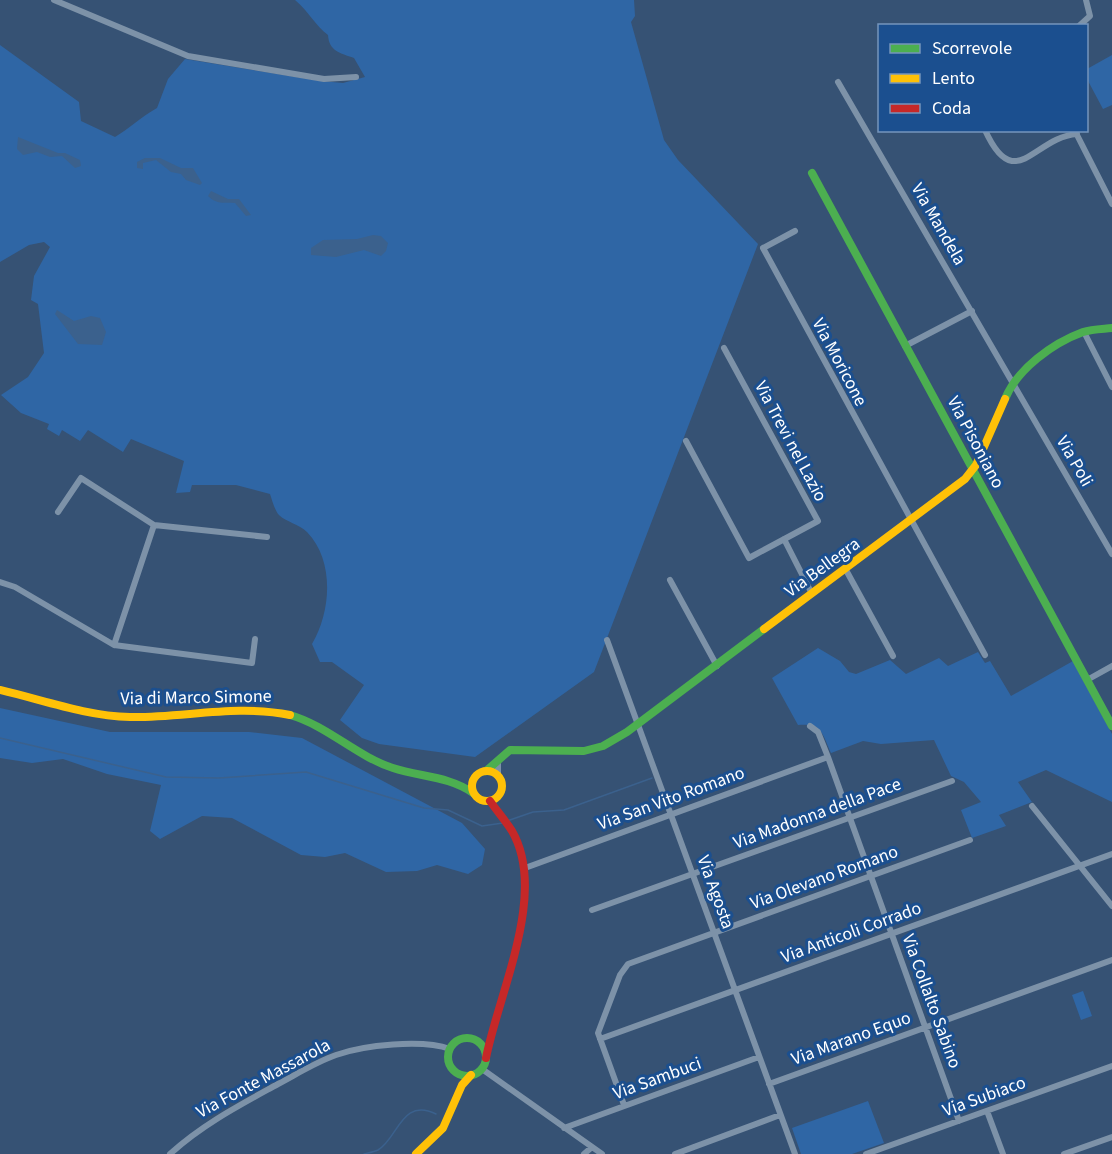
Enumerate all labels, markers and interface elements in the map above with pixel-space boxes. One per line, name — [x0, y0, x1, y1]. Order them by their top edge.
legend — [878, 24, 1088, 132]
text: Scorrevole — [932, 36, 1012, 61]
text: Lento — [932, 66, 975, 91]
text: Coda — [932, 96, 971, 121]
street label: Via Mandela — [905, 179, 972, 270]
street label: Via Moricone — [806, 314, 873, 411]
street label: Via Trevi nel Lazio — [748, 377, 833, 506]
street label: Via Pisoniano — [941, 392, 1010, 493]
street label: Via Poli — [1050, 431, 1099, 491]
street label: Via Bellegra — [779, 531, 865, 603]
street label: Via di Marco Simone — [120, 684, 272, 711]
street label: Via San Vito Romano — [594, 760, 748, 837]
street label: Via Madonna della Pace — [730, 771, 905, 855]
street label: Via Olevano Romano — [747, 839, 902, 916]
street label: Via Agosta — [691, 852, 740, 932]
street label: Via Anticoli Corrado — [778, 895, 925, 969]
street label: Via Collalto Sabino — [896, 931, 967, 1072]
street label: Via Marano Equo — [788, 1005, 914, 1072]
street label: Via Fonte Massarola — [192, 1032, 335, 1124]
street label: Via Sambuci — [610, 1051, 705, 1106]
street label: Via Subiaco — [939, 1070, 1029, 1123]

